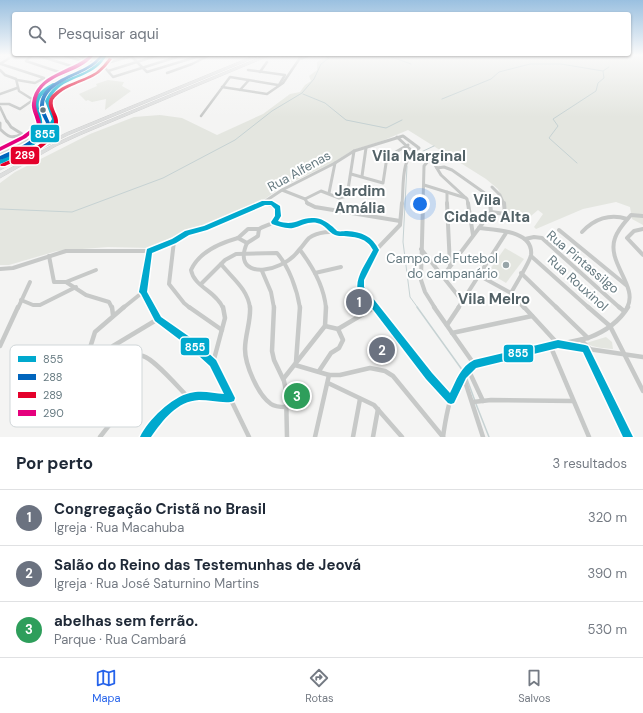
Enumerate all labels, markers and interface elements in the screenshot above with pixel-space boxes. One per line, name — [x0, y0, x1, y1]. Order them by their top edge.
search box — [12, 12, 631, 56]
icon: search — [26, 23, 48, 45]
text: Pesquisar aqui — [58, 24, 159, 44]
unlabelled marker — [38, 105, 48, 115]
line badge: 855 — [30, 124, 60, 143]
text: 855 — [35, 127, 55, 141]
line badge: 289 — [10, 146, 40, 165]
district label: Vila Marginal — [372, 146, 466, 166]
street label: Rua Alfenas — [264, 147, 334, 195]
text: 289 — [15, 148, 35, 162]
district label: Jardim Amália — [335, 181, 385, 218]
district label: Vila Cidade Alta — [444, 190, 530, 227]
your location — [410, 194, 430, 214]
street label: Rua Pintassilgo — [543, 227, 623, 298]
place label: Campo de Futebol do campanário — [386, 250, 498, 282]
street label: Rua Rouxinol — [544, 251, 612, 315]
marker: Campo de Futebol do campanário — [501, 260, 511, 270]
pin: 1 — [346, 287, 372, 317]
district label: Vila Melro — [458, 289, 530, 309]
pin: 2 — [369, 335, 395, 365]
line badge: 855 — [180, 337, 210, 356]
text: 855 — [185, 340, 205, 354]
line badge: 855 — [503, 344, 534, 363]
legend — [10, 345, 142, 427]
text: 855 — [508, 346, 528, 360]
text: 855 — [43, 352, 63, 366]
text: 288 — [43, 370, 63, 384]
pin: 3 — [284, 381, 310, 411]
text: 289 — [43, 388, 63, 402]
text: 290 — [43, 406, 64, 420]
text: Por perto — [16, 452, 93, 474]
text: 3 resultados — [552, 455, 627, 472]
text: Congregação Cristã no Brasil — [54, 499, 266, 519]
text: 1 — [27, 509, 31, 526]
text: 320 m — [588, 509, 627, 526]
text: Igreja · Rua Macahuba — [54, 519, 184, 536]
text: Salão do Reino das Testemunhas de Jeová — [54, 555, 361, 575]
text: 2 — [25, 565, 33, 582]
text: 390 m — [588, 565, 627, 582]
text: Igreja · Rua José Saturnino Martins — [54, 575, 259, 592]
text: abelhas sem ferrão. — [54, 611, 198, 631]
text: 3 — [25, 621, 33, 638]
text: 530 m — [587, 621, 627, 638]
text: Parque · Rua Cambará — [54, 631, 186, 648]
tab: Mapa — [92, 667, 120, 705]
tab: Rotas — [305, 667, 334, 705]
tab: Salvos — [518, 667, 551, 705]

